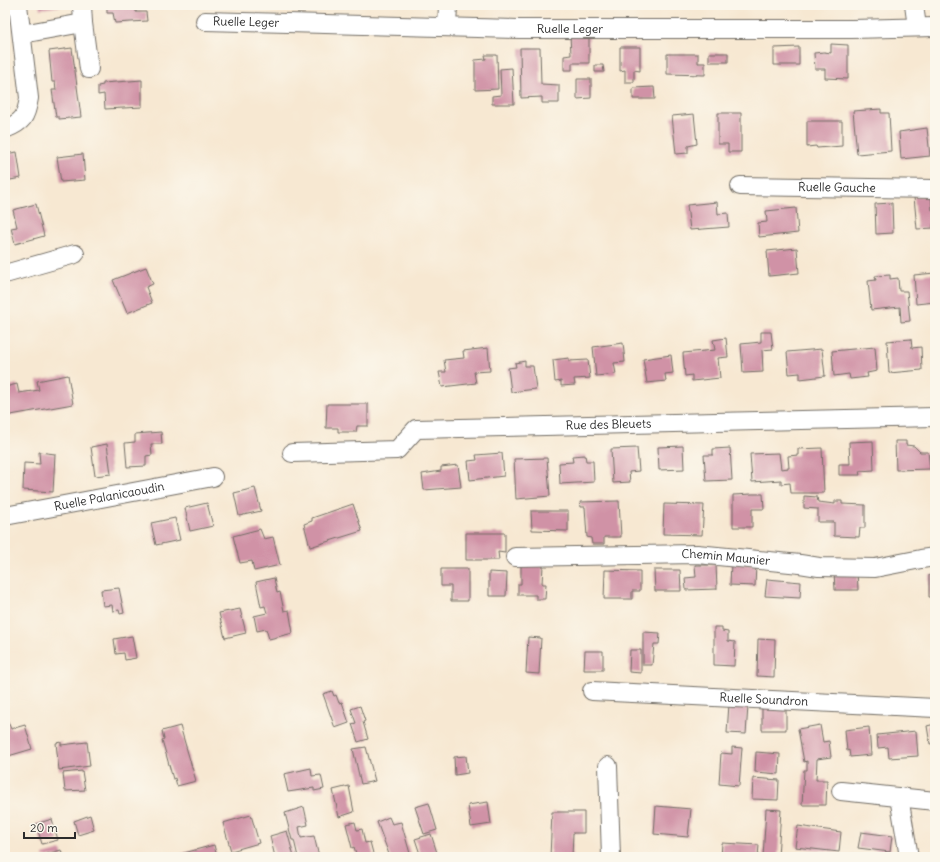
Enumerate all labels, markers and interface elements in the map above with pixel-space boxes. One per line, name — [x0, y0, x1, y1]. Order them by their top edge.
street label: Ruelle Leger — [213, 13, 279, 30]
street label: Ruelle Leger — [537, 21, 603, 36]
street label: Ruelle Gauche — [798, 179, 876, 195]
street label: Rue des Bleuets — [566, 416, 652, 433]
street label: Ruelle Palanicaoudin — [53, 478, 166, 514]
street label: Chemin Maunier — [681, 546, 771, 568]
street label: Ruelle Soundron — [719, 689, 809, 709]
scale bar — [24, 814, 75, 840]
text: 20 m — [30, 820, 58, 835]

